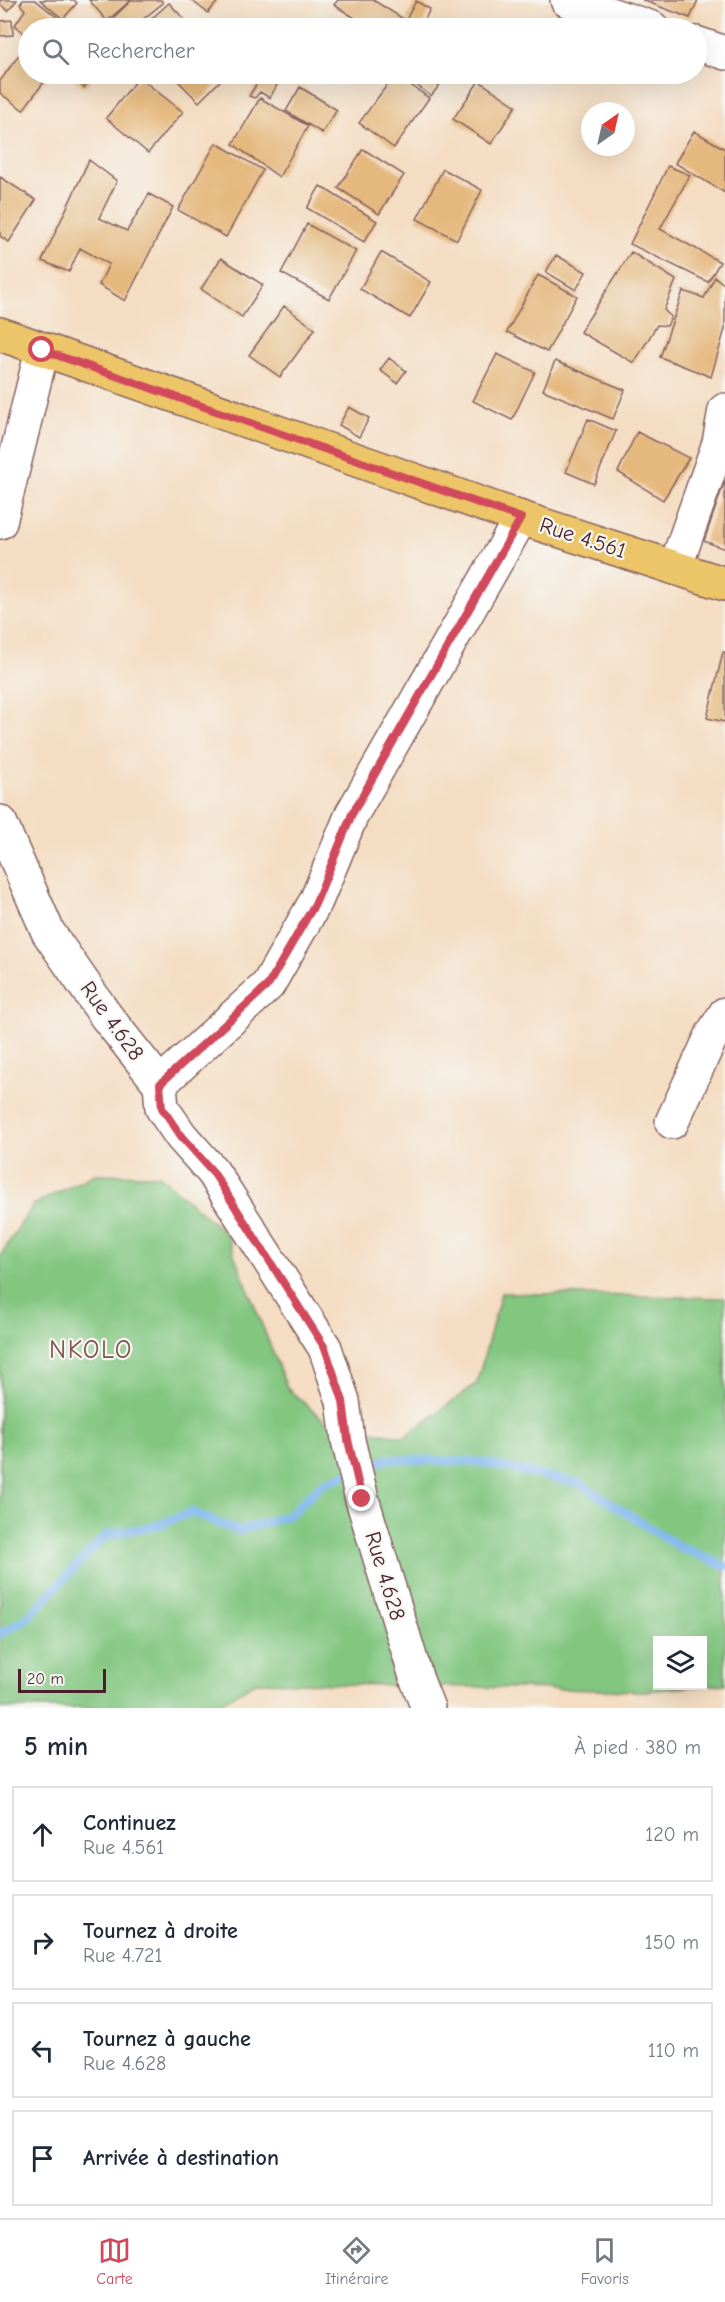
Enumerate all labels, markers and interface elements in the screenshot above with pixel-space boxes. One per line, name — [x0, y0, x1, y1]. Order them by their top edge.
search box — [18, 18, 707, 84]
icon: search — [39, 35, 72, 68]
text: Rechercher — [87, 38, 195, 64]
north arrow — [581, 102, 635, 156]
route start — [28, 336, 54, 362]
street label: Rue 4.561 — [537, 512, 629, 564]
street label: Rue 4.628 — [75, 976, 149, 1066]
district label: NKOLO — [49, 1335, 133, 1365]
route end — [348, 1485, 374, 1511]
street label: Rue 4.628 — [359, 1528, 411, 1624]
map controls — [653, 1636, 707, 1690]
button: layers — [653, 1636, 707, 1690]
scale bar — [18, 1666, 106, 1694]
text: 20 m — [27, 1670, 64, 1688]
text: 5 min — [24, 1732, 88, 1762]
text: À pied · 380 m — [574, 1736, 701, 1759]
text: Continuez — [83, 1810, 176, 1836]
icon: ahead — [26, 1818, 59, 1851]
text: 120 m — [645, 1823, 699, 1846]
text: Rue 4.561 — [83, 1836, 164, 1859]
text: Tournez à droite — [83, 1918, 238, 1944]
icon: right — [26, 1926, 59, 1959]
text: 150 m — [645, 1931, 699, 1954]
text: Rue 4.721 — [83, 1944, 162, 1967]
text: Tournez à gauche — [83, 2026, 251, 2052]
icon: left — [26, 2034, 59, 2067]
text: 110 m — [648, 2039, 699, 2062]
text: Rue 4.628 — [83, 2052, 166, 2075]
icon: arrive — [26, 2142, 59, 2175]
text: Arrivée à destination — [83, 2145, 279, 2171]
tab: Carte — [96, 2234, 133, 2288]
tab: Itinéraire — [325, 2234, 388, 2288]
tab: Favoris — [581, 2234, 629, 2288]

